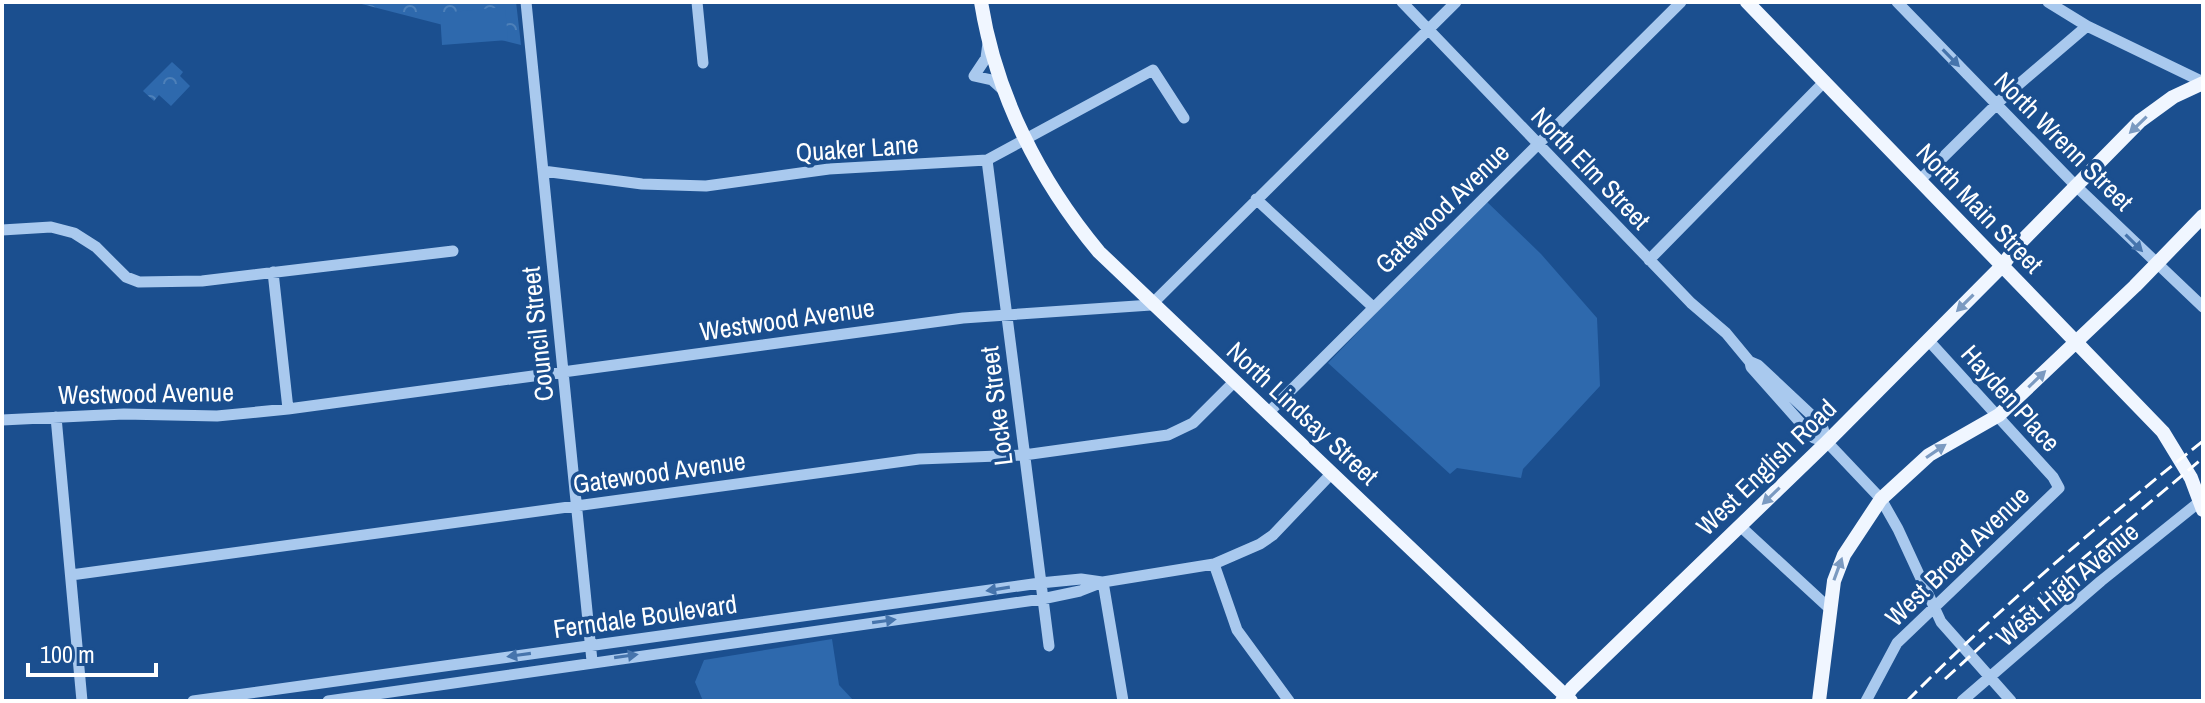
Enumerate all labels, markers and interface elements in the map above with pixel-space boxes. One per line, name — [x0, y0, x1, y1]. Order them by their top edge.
one-way arrow — [1941, 48, 1960, 67]
street label: North Wrenn Street — [1987, 64, 2141, 218]
street label: North Elm Street — [1524, 99, 1658, 237]
one-way arrow — [2129, 115, 2148, 133]
street label: Quaker Lane — [794, 126, 920, 170]
street label: Gatewood Avenue — [1367, 135, 1517, 281]
street label: North Main Street — [1909, 135, 2051, 281]
one-way arrow — [2124, 233, 2143, 252]
street label: Council Street — [513, 265, 561, 403]
street label: Westwood Avenue — [697, 289, 877, 349]
one-way arrow — [1957, 293, 1975, 312]
street label: North Lindsay Street — [1220, 334, 1386, 493]
street label: Hayden Place — [1954, 337, 2068, 459]
street label: Locke Street — [971, 344, 1021, 468]
one-way arrow — [2027, 370, 2046, 388]
street label: Westwood Avenue — [58, 374, 234, 412]
street label: West English Road — [1688, 391, 1844, 543]
street label: Gatewood Avenue — [570, 443, 748, 501]
one-way arrow — [1925, 445, 1947, 459]
street label: West Broad Avenue — [1877, 478, 2037, 634]
one-way arrow — [1762, 486, 1781, 505]
street label: West High Avenue — [1988, 514, 2146, 654]
one-way arrow — [1832, 557, 1845, 581]
one-way arrow — [985, 583, 1010, 596]
street label: Ferndale Boulevard — [551, 586, 739, 646]
one-way arrow — [872, 614, 897, 627]
scale bar — [28, 627, 156, 677]
text: 100 m — [40, 638, 95, 670]
one-way arrow — [506, 649, 531, 662]
one-way arrow — [614, 650, 639, 663]

